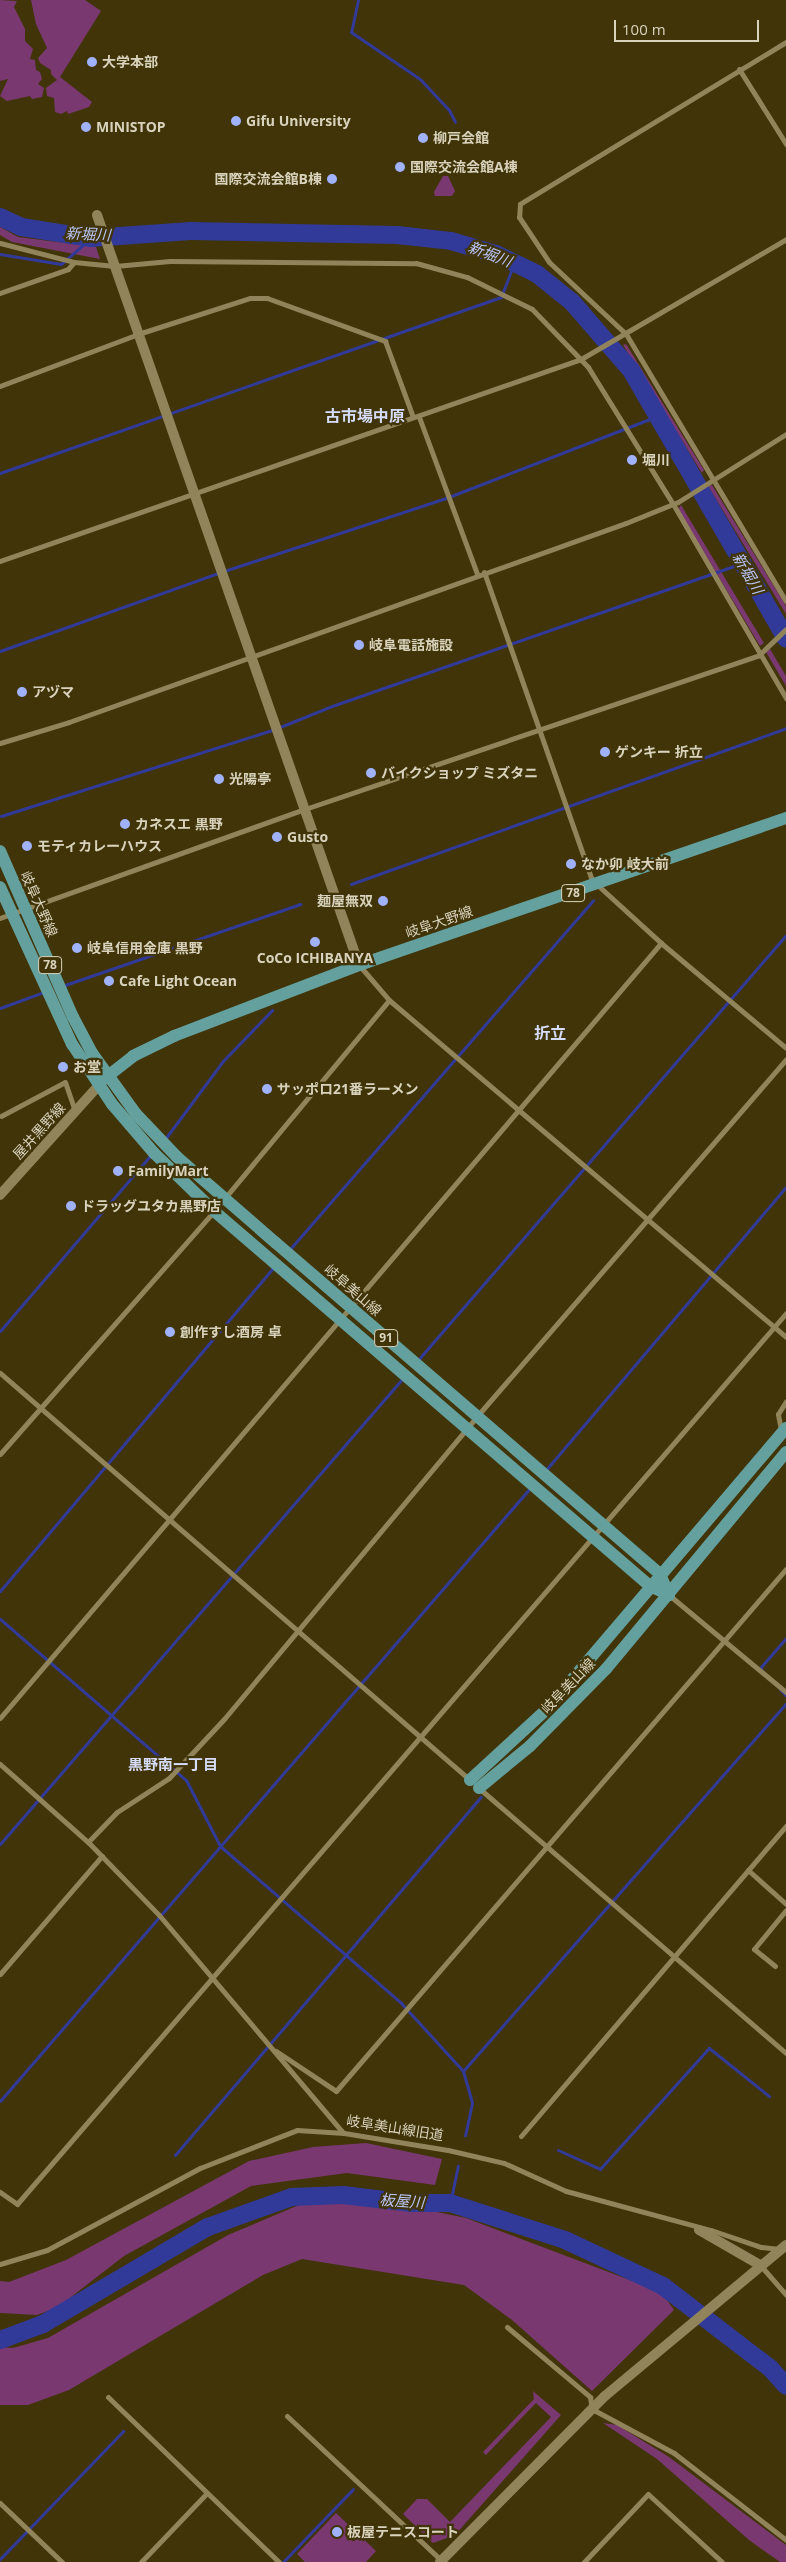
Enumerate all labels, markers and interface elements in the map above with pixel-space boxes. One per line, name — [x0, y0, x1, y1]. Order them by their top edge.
scale bar — [616, 10, 761, 42]
text: 100 m — [622, 19, 666, 39]
place label: 大学本部 — [102, 54, 158, 70]
marker: 大学本部 — [86, 56, 98, 68]
place label: Gifu University — [246, 113, 351, 129]
marker: Gifu University — [230, 115, 242, 127]
place label: MINISTOP — [96, 119, 166, 135]
marker: MINISTOP — [80, 121, 92, 133]
place label: 柳戸会館 — [433, 130, 489, 146]
marker: 柳戸会館 — [417, 132, 429, 144]
place label: 国際交流会館A棟 — [410, 159, 518, 175]
marker: 国際交流会館A棟 — [394, 161, 406, 173]
place label: 国際交流会館B棟 — [215, 171, 322, 187]
marker: 国際交流会館B棟 — [326, 173, 338, 185]
water label: 新堀川 — [65, 224, 111, 244]
water label: 新堀川 — [466, 238, 514, 270]
district label: 古市場中原 — [325, 406, 405, 426]
place label: 堀川 — [642, 452, 670, 468]
marker: 堀川 — [626, 454, 638, 466]
water label: 新堀川 — [729, 549, 767, 597]
place label: 岐阜電話施設 — [369, 637, 453, 653]
marker: 岐阜電話施設 — [353, 639, 365, 651]
place label: アヅマ — [32, 684, 74, 700]
marker: アヅマ — [16, 686, 28, 698]
place label: ゲンキー 折立 — [615, 744, 703, 760]
marker: ゲンキー 折立 — [599, 746, 611, 758]
place label: バイクショップ ミズタニ — [381, 765, 539, 781]
marker: バイクショップ ミズタニ — [365, 767, 377, 779]
place label: 光陽亭 — [229, 771, 271, 787]
marker: 光陽亭 — [213, 773, 225, 785]
place label: カネスエ 黒野 — [135, 816, 223, 832]
marker: カネスエ 黒野 — [119, 818, 131, 830]
place label: Gusto — [287, 829, 328, 845]
marker: Gusto — [271, 831, 283, 843]
place label: モティカレーハウス — [37, 838, 163, 854]
marker: モティカレーハウス — [21, 840, 33, 852]
place label: なか卯 岐大前 — [581, 856, 669, 872]
marker: なか卯 岐大前 — [565, 858, 577, 870]
street label: 岐阜大野線 — [17, 869, 61, 939]
road number: 78 — [560, 884, 586, 902]
place label: 麺屋無双 — [317, 893, 373, 909]
marker: 麺屋無双 — [377, 895, 389, 907]
street label: 岐阜大野線 — [403, 903, 475, 941]
marker: CoCo ICHIBANYA — [309, 936, 321, 948]
place label: 岐阜信用金庫 黒野 — [87, 940, 203, 956]
marker: 岐阜信用金庫 黒野 — [71, 942, 83, 954]
place label: CoCo ICHIBANYA — [257, 950, 373, 966]
road number: 78 — [38, 956, 62, 974]
place label: Cafe Light Ocean — [119, 973, 237, 989]
marker: Cafe Light Ocean — [103, 975, 115, 987]
district label: 折立 — [534, 1023, 566, 1043]
place label: お堂 — [73, 1059, 101, 1075]
marker: お堂 — [57, 1061, 69, 1073]
place label: サッポロ21番ラーメン — [277, 1081, 419, 1097]
marker: サッポロ21番ラーメン — [261, 1083, 273, 1095]
street label: 屋井黒野線 — [9, 1099, 69, 1163]
place label: FamilyMart — [128, 1163, 208, 1179]
marker: FamilyMart — [112, 1165, 124, 1177]
place label: ドラッグユタカ黒野店 — [81, 1198, 221, 1214]
marker: ドラッグユタカ黒野店 — [65, 1200, 77, 1212]
street label: 岐阜美山線 — [321, 1261, 385, 1319]
place label: 創作すし酒房 卓 — [180, 1324, 282, 1340]
marker: 創作すし酒房 卓 — [164, 1326, 176, 1338]
road number: 91 — [374, 1329, 398, 1348]
street label: 岐阜美山線 — [538, 1655, 598, 1717]
district label: 黒野南一丁目 — [128, 1756, 218, 1774]
street label: 岐阜美山線旧道 — [345, 2112, 445, 2144]
water label: 板屋川 — [379, 2190, 425, 2212]
place label: 板屋テニスコート — [347, 2524, 459, 2540]
marker: 板屋テニスコート — [331, 2526, 343, 2538]

